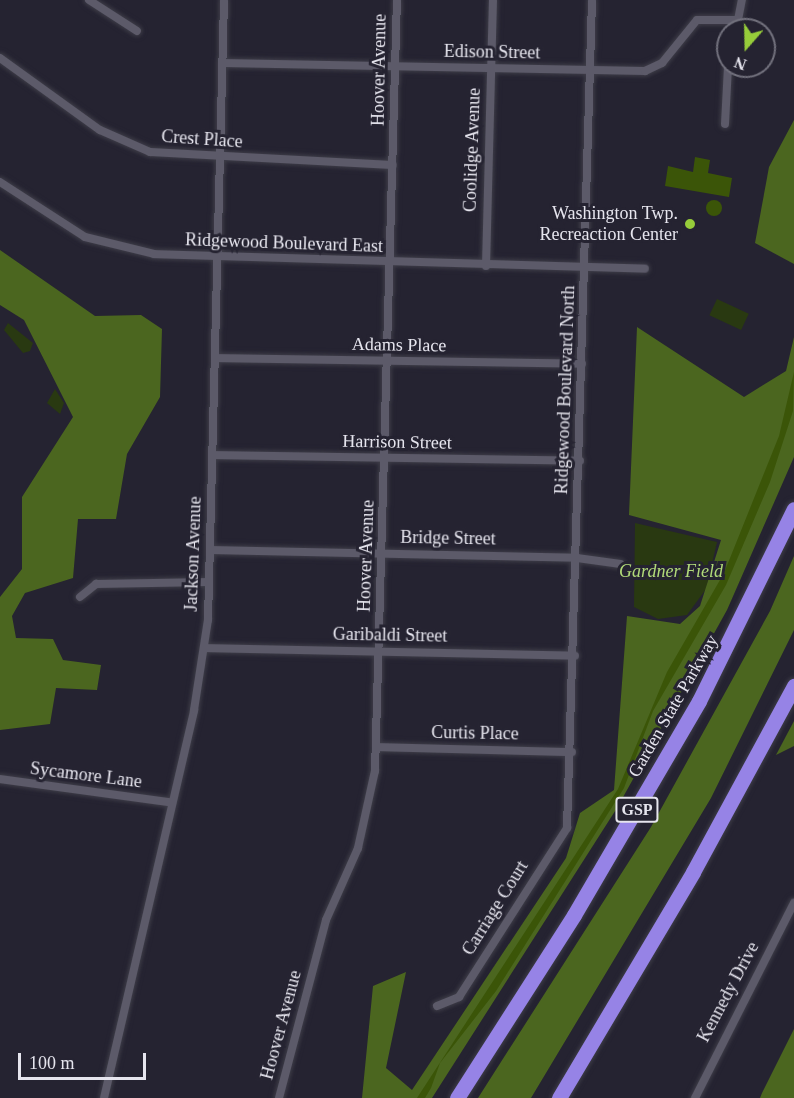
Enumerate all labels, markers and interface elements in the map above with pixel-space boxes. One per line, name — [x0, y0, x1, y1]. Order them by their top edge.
street label: Hoover Avenue — [367, 13, 391, 127]
north arrow — [716, 18, 776, 78]
street label: Edison Street — [444, 40, 540, 64]
text: N — [732, 54, 749, 73]
street label: Coolidge Avenue — [459, 87, 485, 213]
street label: Crest Place — [161, 125, 243, 153]
place label: Washington Twp. Recreaction Center — [540, 203, 678, 246]
marker: Washington Twp. Recreaction Center — [683, 217, 697, 231]
street label: Ridgewood Boulevard East — [185, 229, 383, 257]
street label: Ridgewood Boulevard North — [551, 285, 579, 495]
street label: Adams Place — [352, 333, 446, 357]
street label: Harrison Street — [342, 430, 452, 454]
street label: Jackson Avenue — [180, 496, 206, 612]
street label: Hoover Avenue — [353, 499, 379, 613]
street label: Bridge Street — [400, 526, 496, 550]
park label: Gardner Field — [619, 560, 723, 582]
street label: Garibaldi Street — [333, 623, 447, 647]
street label: Garden State Parkway — [623, 631, 723, 781]
street label: Curtis Place — [431, 721, 519, 745]
street label: Sycamore Lane — [29, 757, 143, 793]
road number: GSP — [614, 797, 660, 823]
street label: Carriage Court — [457, 857, 533, 959]
street label: Kennedy Drive — [693, 938, 763, 1046]
street label: Hoover Avenue — [256, 968, 306, 1082]
scale bar — [21, 1041, 148, 1079]
text: 100 m — [29, 1053, 75, 1073]

